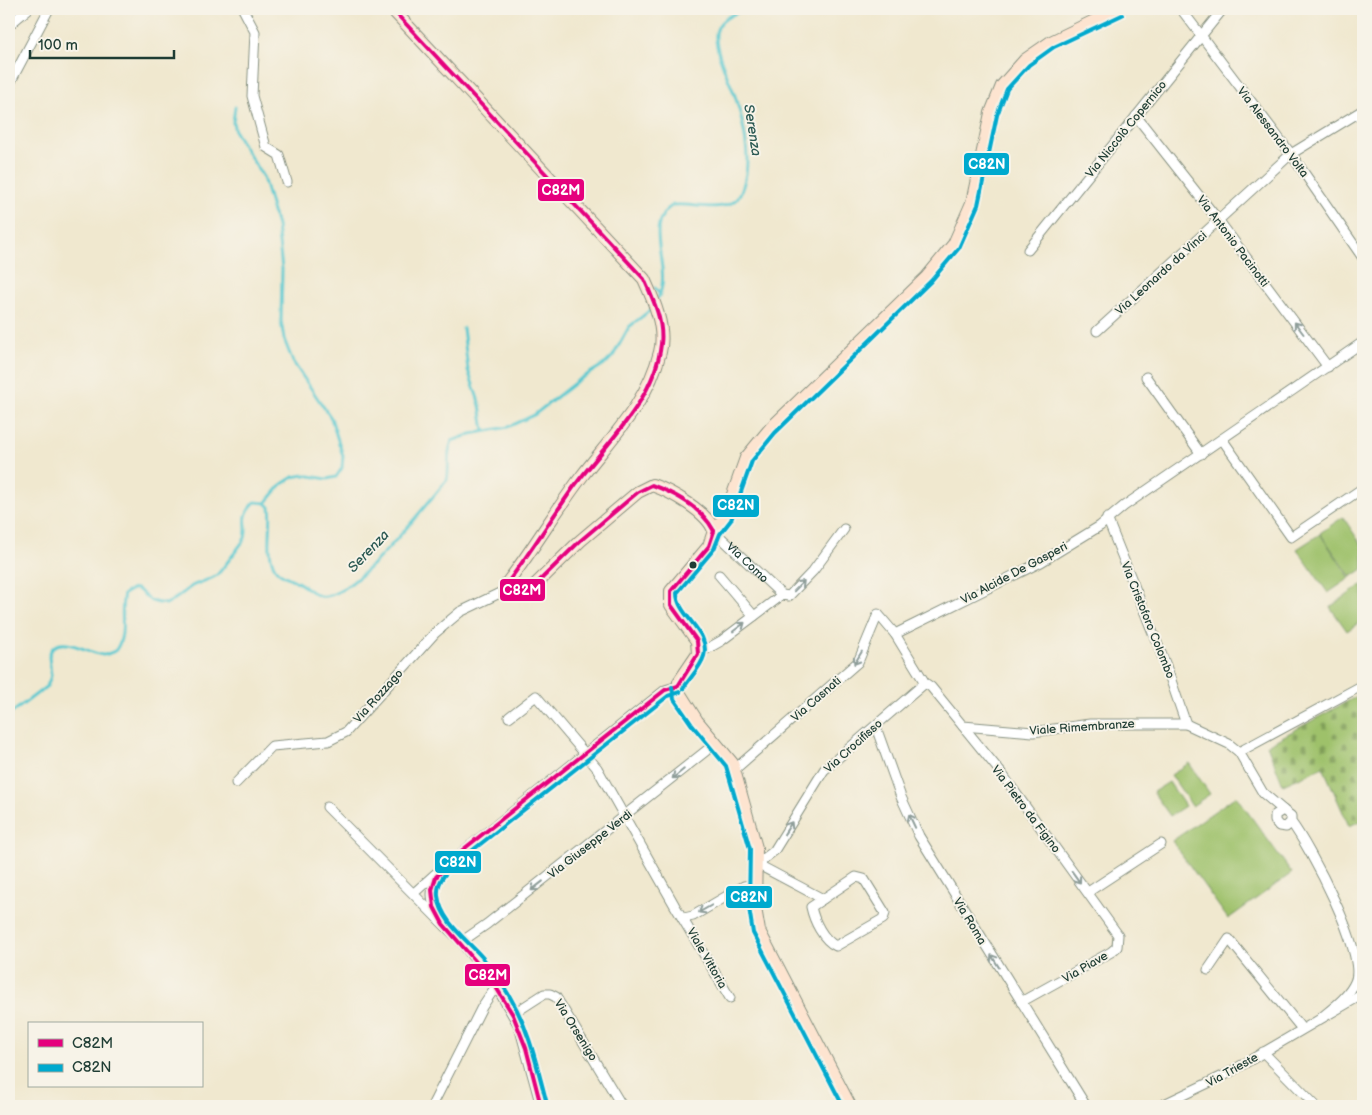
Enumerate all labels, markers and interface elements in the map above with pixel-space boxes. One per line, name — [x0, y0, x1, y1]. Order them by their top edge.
scale bar — [30, 28, 174, 60]
text: 100 m — [38, 36, 78, 55]
street label: Via Niccolò Copernico — [1083, 78, 1170, 181]
street label: Via Alessandro Volta — [1234, 84, 1312, 181]
water label: Serenza — [740, 103, 765, 157]
line badge: C82N — [963, 152, 1010, 176]
text: C82N — [968, 156, 1006, 173]
line badge: C82M — [537, 178, 585, 202]
text: C82M — [542, 182, 580, 199]
street label: Via Antonio Pacinotti — [1193, 193, 1272, 290]
street label: Via Leonardo da Vinci — [1112, 228, 1210, 318]
one-way arrow — [1294, 321, 1304, 335]
line badge: C82N — [712, 494, 760, 518]
text: C82N — [717, 497, 755, 514]
water label: Serenza — [344, 527, 393, 576]
street label: Via Como — [723, 539, 772, 586]
street label: Via Alcide De Gasperi — [958, 539, 1070, 608]
unlabelled marker — [688, 560, 698, 570]
street label: Via Cristoforo Colombo — [1117, 560, 1178, 681]
line badge: C82M — [499, 578, 546, 602]
one-way arrow — [793, 580, 805, 593]
text: C82M — [503, 582, 541, 599]
one-way arrow — [732, 622, 745, 633]
one-way arrow — [853, 651, 863, 665]
street label: Via Rozzago — [350, 666, 407, 726]
street label: Via Casnati — [788, 673, 845, 725]
street label: Via Crocifisso — [821, 716, 886, 777]
street label: Viale Rimembranze — [1029, 716, 1135, 739]
street label: Via Pietro da Figino — [988, 763, 1064, 856]
one-way arrow — [672, 768, 685, 779]
street label: Via Giuseppe Verdi — [545, 807, 636, 882]
one-way arrow — [907, 814, 917, 829]
one-way arrow — [784, 821, 794, 835]
line badge: C82N — [434, 850, 482, 874]
text: C82N — [439, 854, 477, 871]
one-way arrow — [1071, 870, 1082, 883]
one-way arrow — [531, 880, 544, 891]
line badge: C82N — [725, 885, 773, 909]
text: C82N — [730, 889, 768, 906]
street label: Via Roma — [950, 895, 990, 948]
one-way arrow — [698, 905, 712, 915]
street label: Viale Vittoria — [683, 925, 730, 991]
street label: Via Piave — [1060, 948, 1111, 986]
one-way arrow — [990, 954, 1000, 968]
line badge: C82M — [464, 963, 511, 987]
text: C82M — [469, 967, 507, 984]
street label: Via Orsenigo — [551, 997, 601, 1064]
legend — [28, 1022, 202, 1088]
text: C82M — [72, 1034, 113, 1053]
street label: Via Trieste — [1204, 1050, 1261, 1091]
text: C82N — [72, 1058, 112, 1077]

